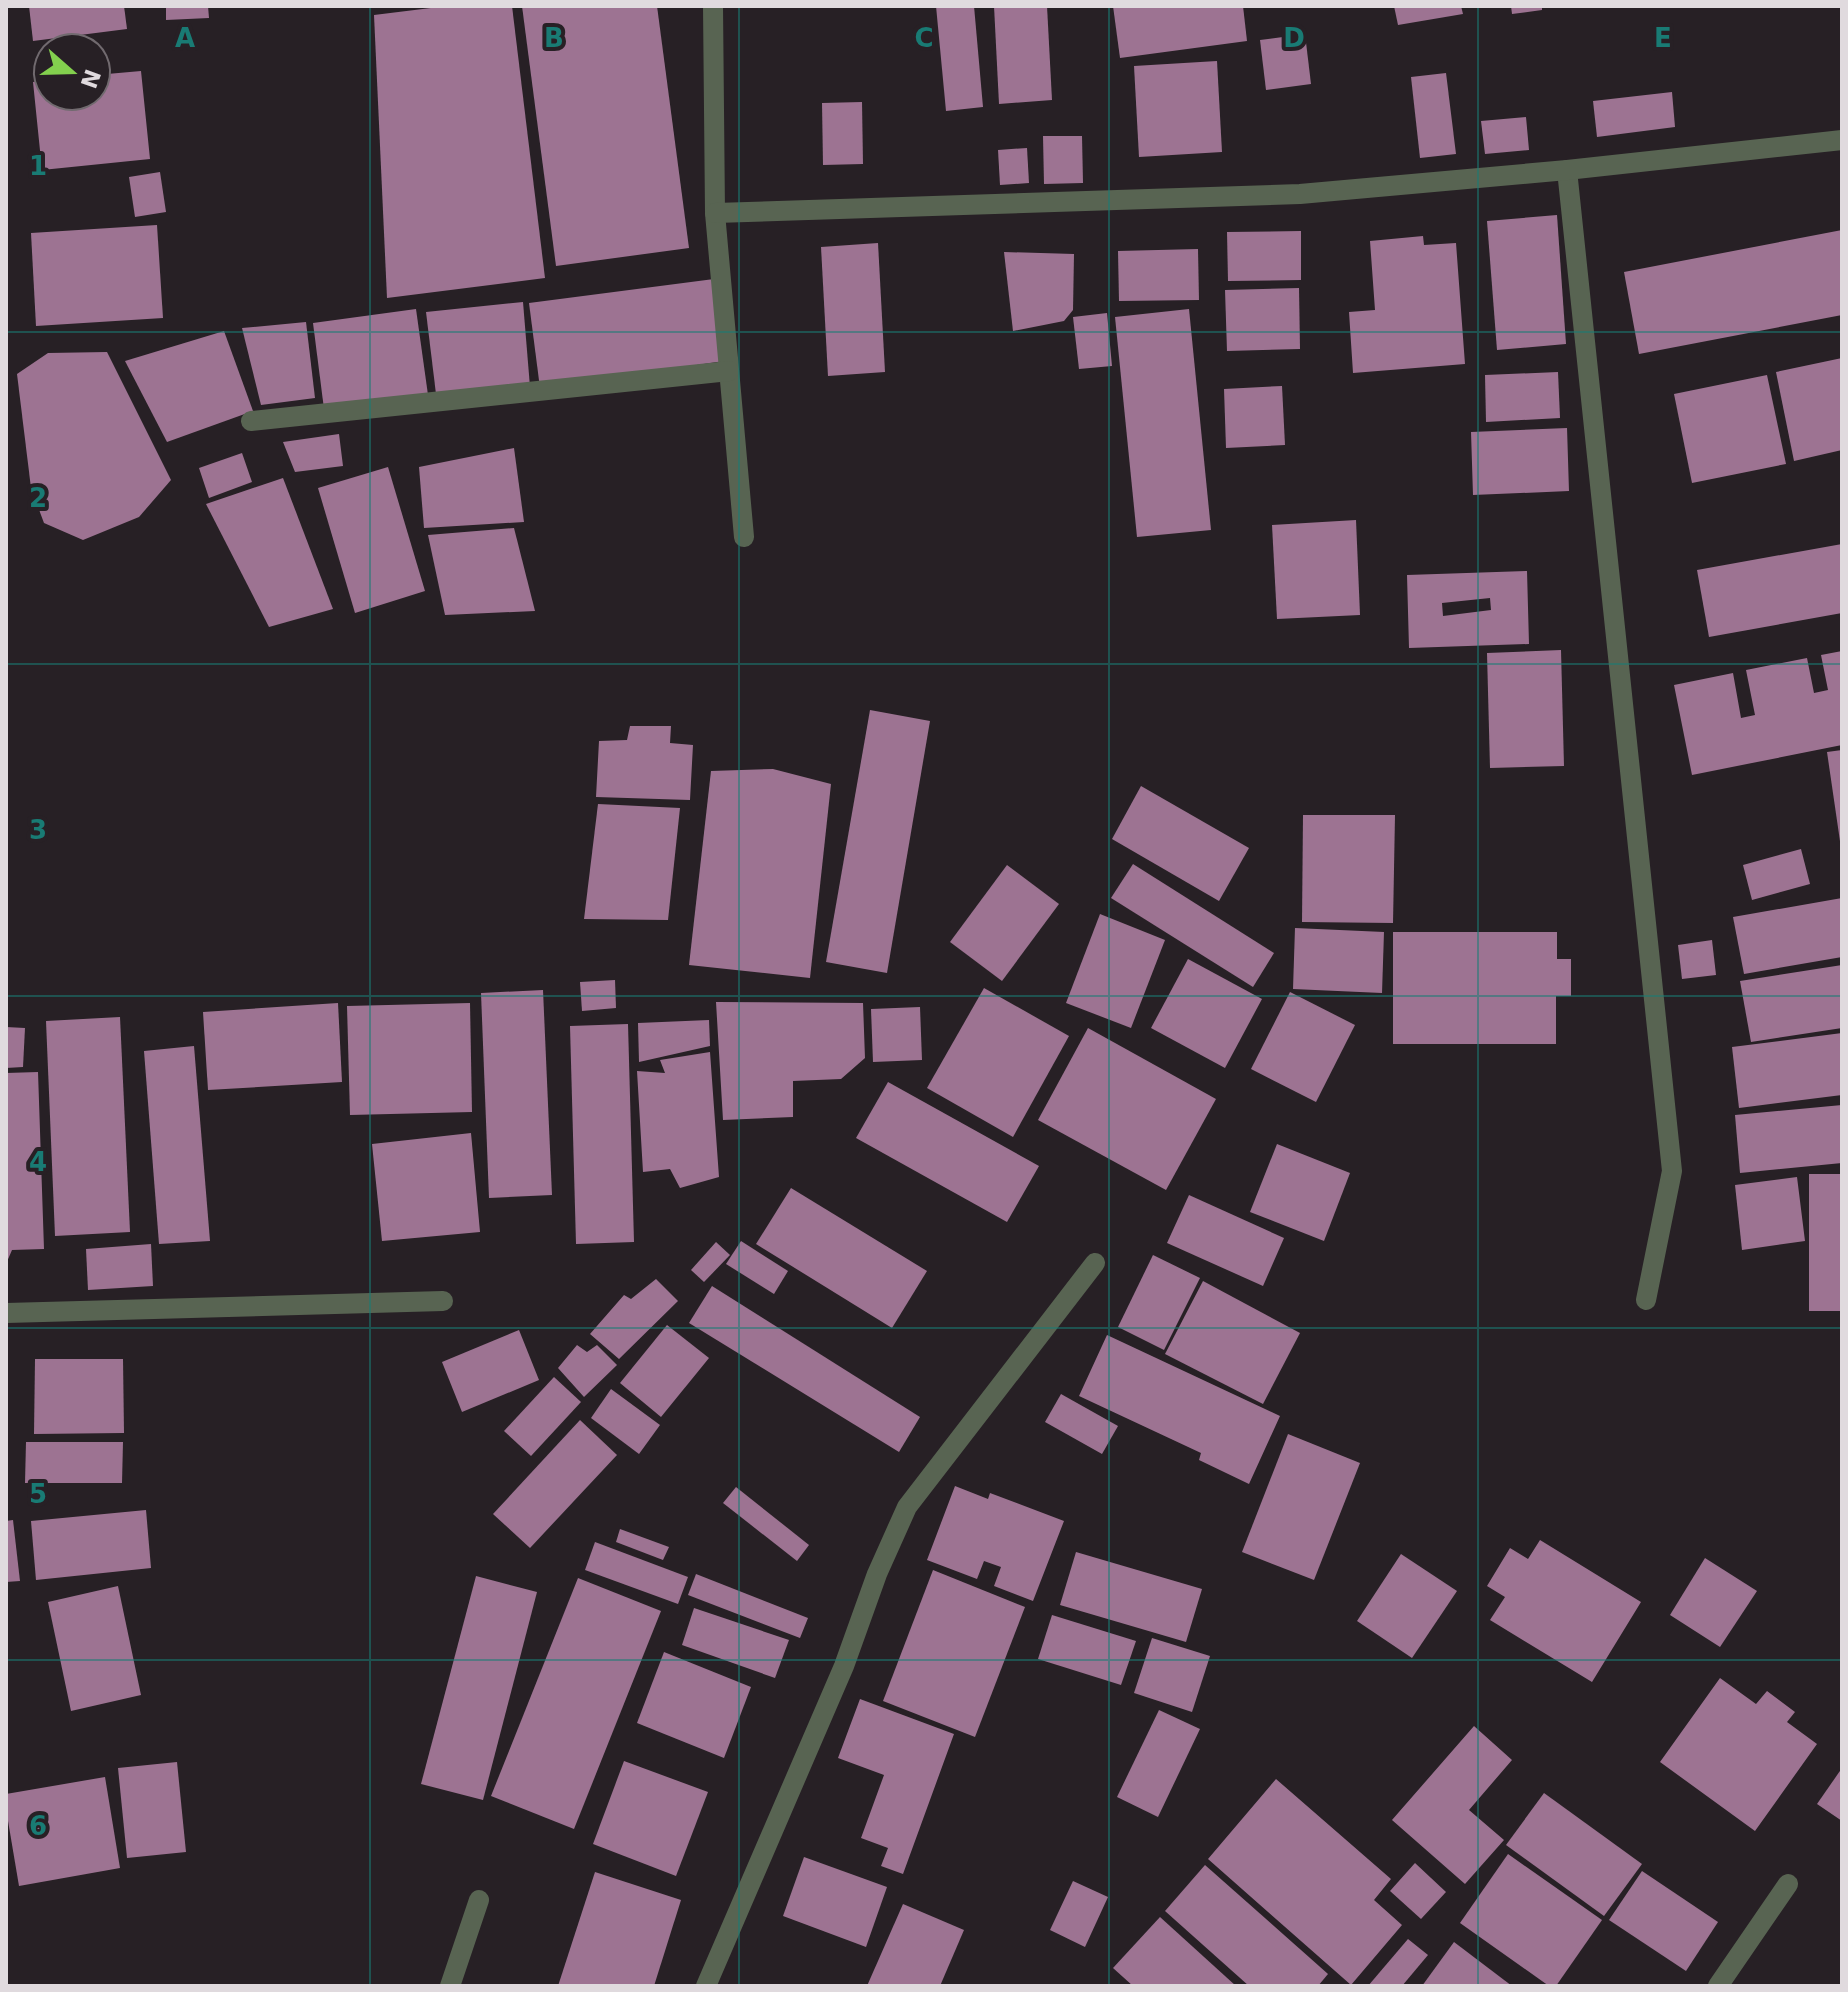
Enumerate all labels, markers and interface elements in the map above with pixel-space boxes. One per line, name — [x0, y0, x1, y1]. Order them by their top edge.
text: A — [175, 23, 195, 53]
text: B — [544, 23, 564, 53]
text: C — [914, 23, 934, 53]
text: D — [1283, 23, 1305, 53]
text: E — [1654, 23, 1672, 53]
north arrow — [32, 32, 112, 112]
text: N — [75, 66, 105, 92]
text: 1 — [29, 151, 47, 181]
text: 2 — [29, 483, 47, 513]
text: 3 — [29, 815, 47, 845]
text: 4 — [29, 1147, 47, 1177]
text: 5 — [29, 1479, 47, 1509]
text: 6 — [29, 1811, 47, 1841]

